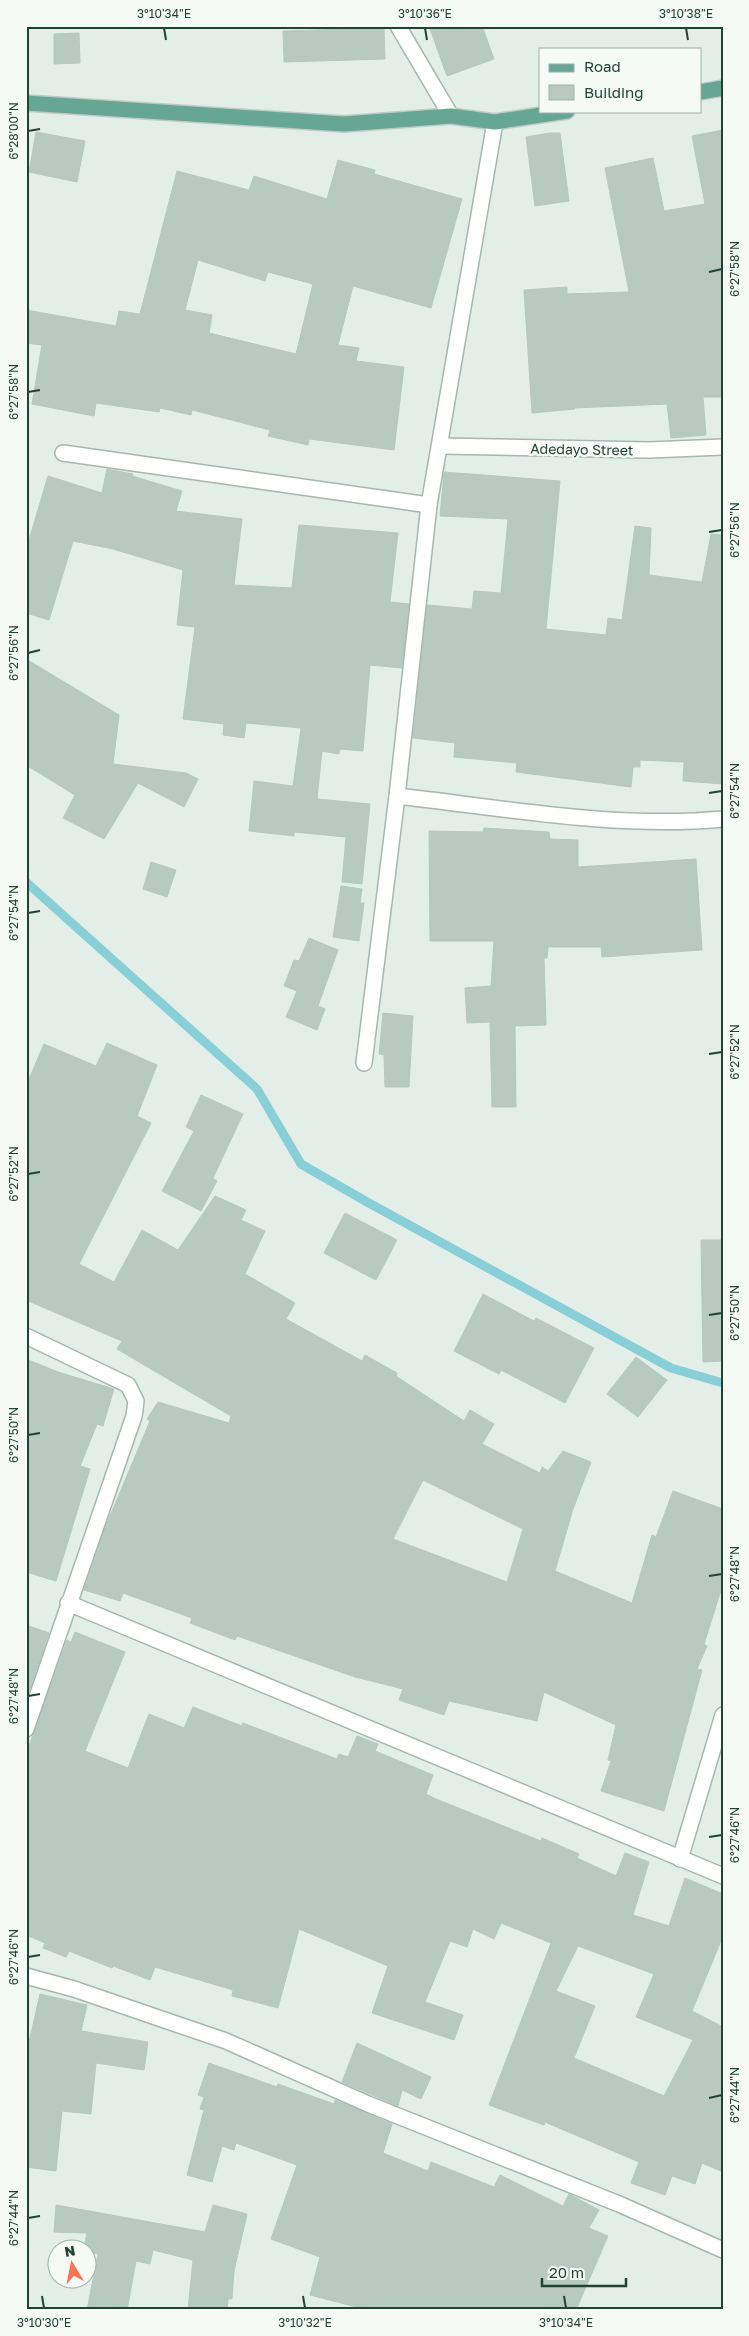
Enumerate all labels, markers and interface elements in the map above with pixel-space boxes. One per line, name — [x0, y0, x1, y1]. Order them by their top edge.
text: 3°10'34"E — [137, 6, 191, 21]
text: 3°10'36"E — [398, 6, 452, 21]
text: 3°10'38"E — [659, 6, 713, 21]
legend — [539, 48, 702, 112]
text: Road — [584, 57, 621, 75]
text: Building — [584, 83, 644, 101]
text: 6°28'00"N — [6, 102, 21, 160]
text: 6°27'58"N — [727, 241, 742, 297]
text: 6°27'58"N — [6, 364, 21, 420]
street label: Adedayo Street — [530, 440, 634, 458]
text: 6°27'56"N — [727, 502, 742, 558]
text: 6°27'56"N — [6, 625, 21, 681]
text: 6°27'54"N — [727, 763, 742, 819]
text: 6°27'54"N — [6, 885, 21, 941]
text: 6°27'52"N — [727, 1024, 742, 1080]
text: 6°27'52"N — [6, 1146, 21, 1202]
text: 6°27'50"N — [727, 1285, 742, 1341]
text: 6°27'50"N — [6, 1407, 21, 1463]
text: 6°27'48"N — [727, 1546, 742, 1602]
text: 6°27'48"N — [6, 1668, 21, 1724]
text: 6°27'46"N — [727, 1807, 742, 1863]
text: 6°27'46"N — [6, 1929, 21, 1985]
text: 6°27'44"N — [727, 2067, 742, 2123]
text: 6°27'44"N — [6, 2190, 21, 2246]
north arrow — [48, 2238, 98, 2288]
text: N — [63, 2241, 76, 2260]
scale bar — [542, 2256, 625, 2288]
text: 20 m — [549, 2263, 584, 2281]
text: 3°10'30"E — [17, 2315, 71, 2330]
text: 3°10'32"E — [278, 2315, 332, 2330]
text: 3°10'34"E — [539, 2315, 593, 2330]

